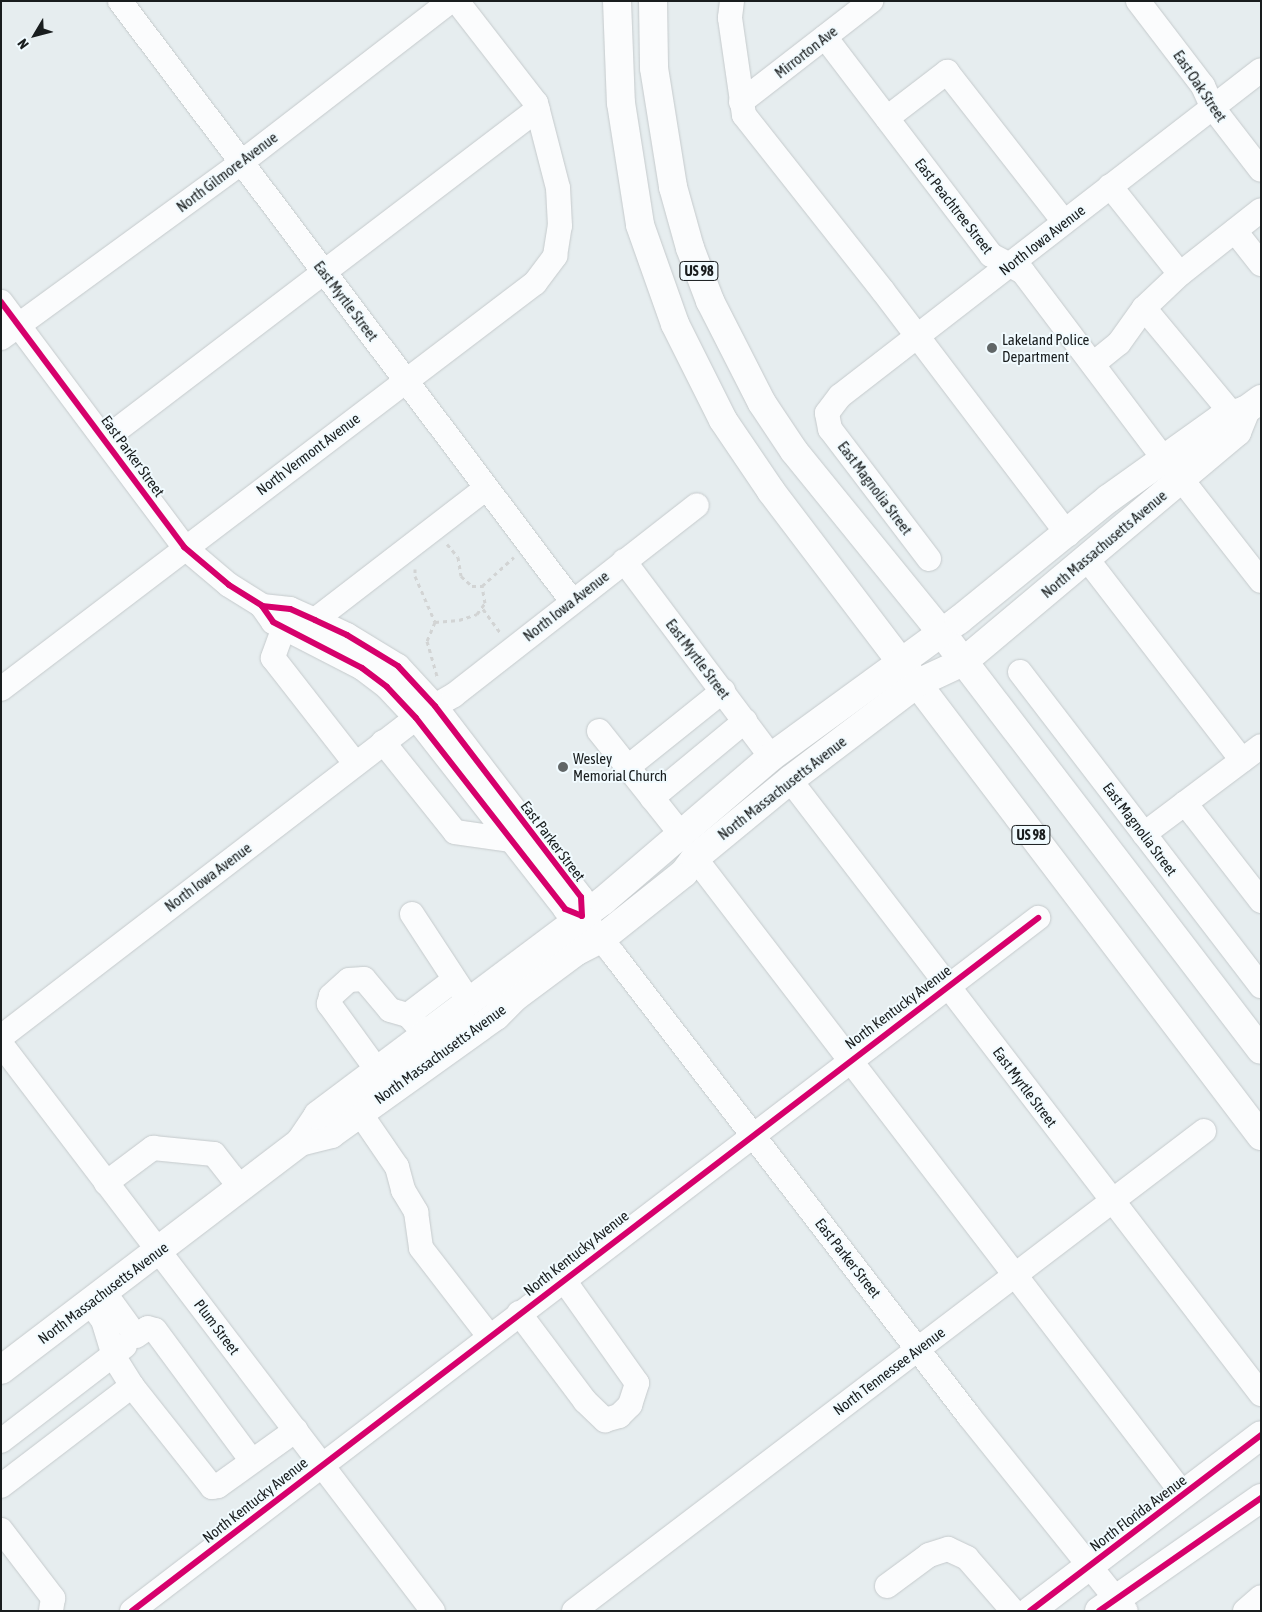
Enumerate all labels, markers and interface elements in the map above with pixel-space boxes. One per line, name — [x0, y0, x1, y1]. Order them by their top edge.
north arrow — [10, 10, 60, 60]
street label: Mirrorton Ave — [771, 22, 841, 82]
text: N — [14, 36, 32, 52]
street label: East Oak Street — [1170, 47, 1230, 125]
street label: North Gilmore Avenue — [173, 128, 281, 216]
street label: East Peachtree Street — [911, 155, 997, 257]
street label: North Iowa Avenue — [996, 201, 1088, 279]
street label: East Myrtle Street — [310, 257, 382, 345]
road number: US 98 — [679, 260, 719, 282]
place label: Lakeland Police Department — [1002, 330, 1089, 365]
marker: Lakeland Police Department — [986, 342, 998, 354]
street label: North Vermont Avenue — [253, 409, 363, 499]
street label: East Parker Street — [98, 412, 168, 500]
street label: East Magnolia Street — [834, 438, 916, 538]
street label: North Massachusetts Avenue — [1038, 486, 1170, 602]
street label: North Iowa Avenue — [520, 567, 612, 645]
street label: East Myrtle Street — [662, 615, 734, 703]
street label: North Massachusetts Avenue — [714, 732, 850, 844]
place label: Wesley Memorial Church — [573, 749, 667, 784]
marker: Wesley Memorial Church — [557, 761, 569, 773]
street label: East Magnolia Street — [1099, 779, 1181, 879]
street label: East Parker Street — [517, 797, 589, 885]
road number: US 98 — [1011, 824, 1051, 846]
street label: North Iowa Avenue — [161, 839, 255, 915]
street label: North Kentucky Avenue — [841, 961, 955, 1053]
street label: North Massachusetts Avenue — [371, 1000, 509, 1108]
street label: East Myrtle Street — [989, 1043, 1061, 1131]
street label: North Kentucky Avenue — [520, 1206, 632, 1300]
street label: East Parker Street — [811, 1215, 885, 1301]
street label: North Massachusetts Avenue — [34, 1238, 172, 1348]
street label: Plum Street — [190, 1296, 244, 1358]
street label: North Tennessee Avenue — [830, 1323, 948, 1419]
street label: North Kentucky Avenue — [199, 1453, 311, 1547]
street label: North Florida Avenue — [1086, 1471, 1190, 1555]

